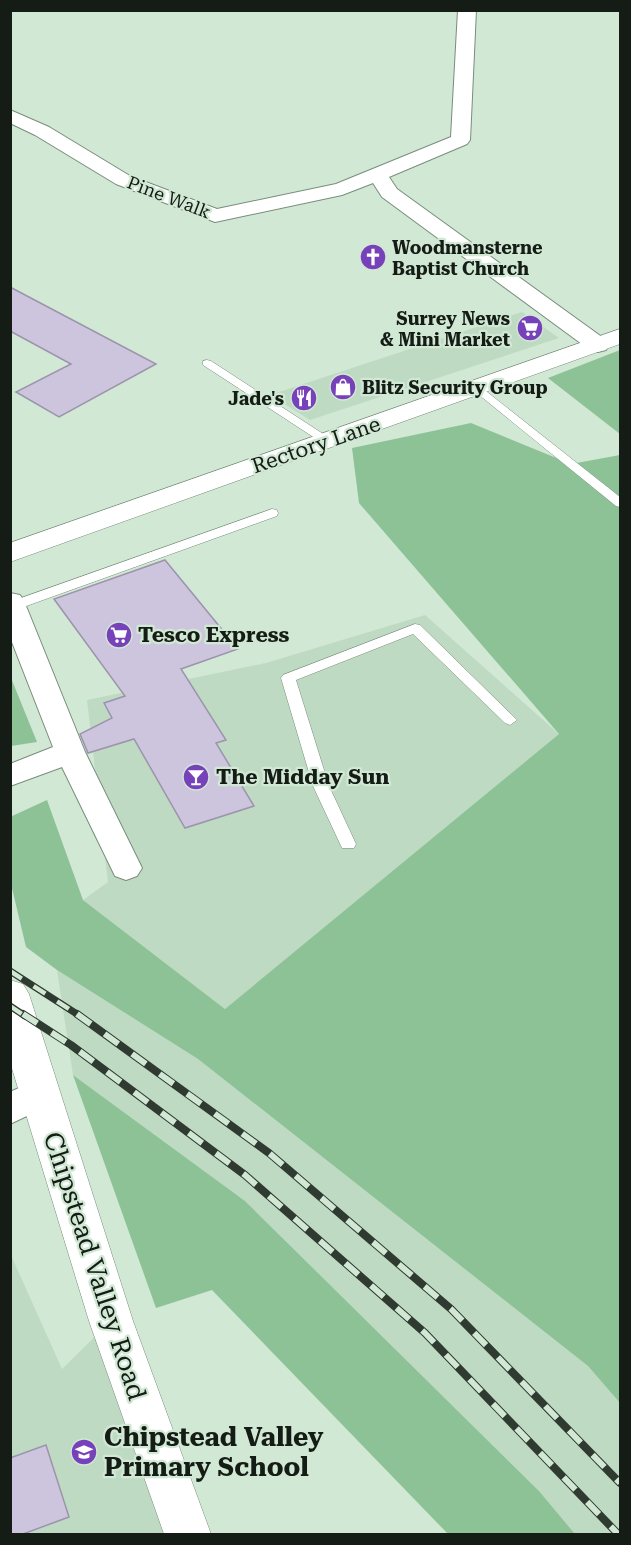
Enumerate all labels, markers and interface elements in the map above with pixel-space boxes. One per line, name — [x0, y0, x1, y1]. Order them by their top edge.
street label: Pine Walk — [124, 171, 214, 223]
place label: Woodmansterne Baptist Church — [392, 237, 543, 279]
church icon: Woodmansterne Baptist Church — [358, 242, 388, 272]
place label: Surrey News & Mini Market — [380, 308, 510, 350]
supermarket icon: Surrey News & Mini Market — [515, 313, 545, 343]
shop icon: Blitz Security Group — [328, 372, 358, 402]
place label: Blitz Security Group — [362, 377, 548, 398]
restaurant icon: Jade's — [289, 383, 319, 413]
place label: Jade's — [228, 388, 284, 409]
street label: Rectory Lane — [248, 412, 384, 478]
supermarket icon: Tesco Express — [104, 620, 134, 650]
place label: Tesco Express — [138, 623, 290, 647]
bar icon: The Midday Sun — [181, 762, 211, 792]
place label: The Midday Sun — [216, 765, 389, 789]
street label: Chipstead Valley Road — [37, 1128, 153, 1404]
place label: Chipstead Valley Primary School — [104, 1422, 324, 1482]
school or university icon: Chipstead Valley Primary School — [69, 1437, 99, 1467]

